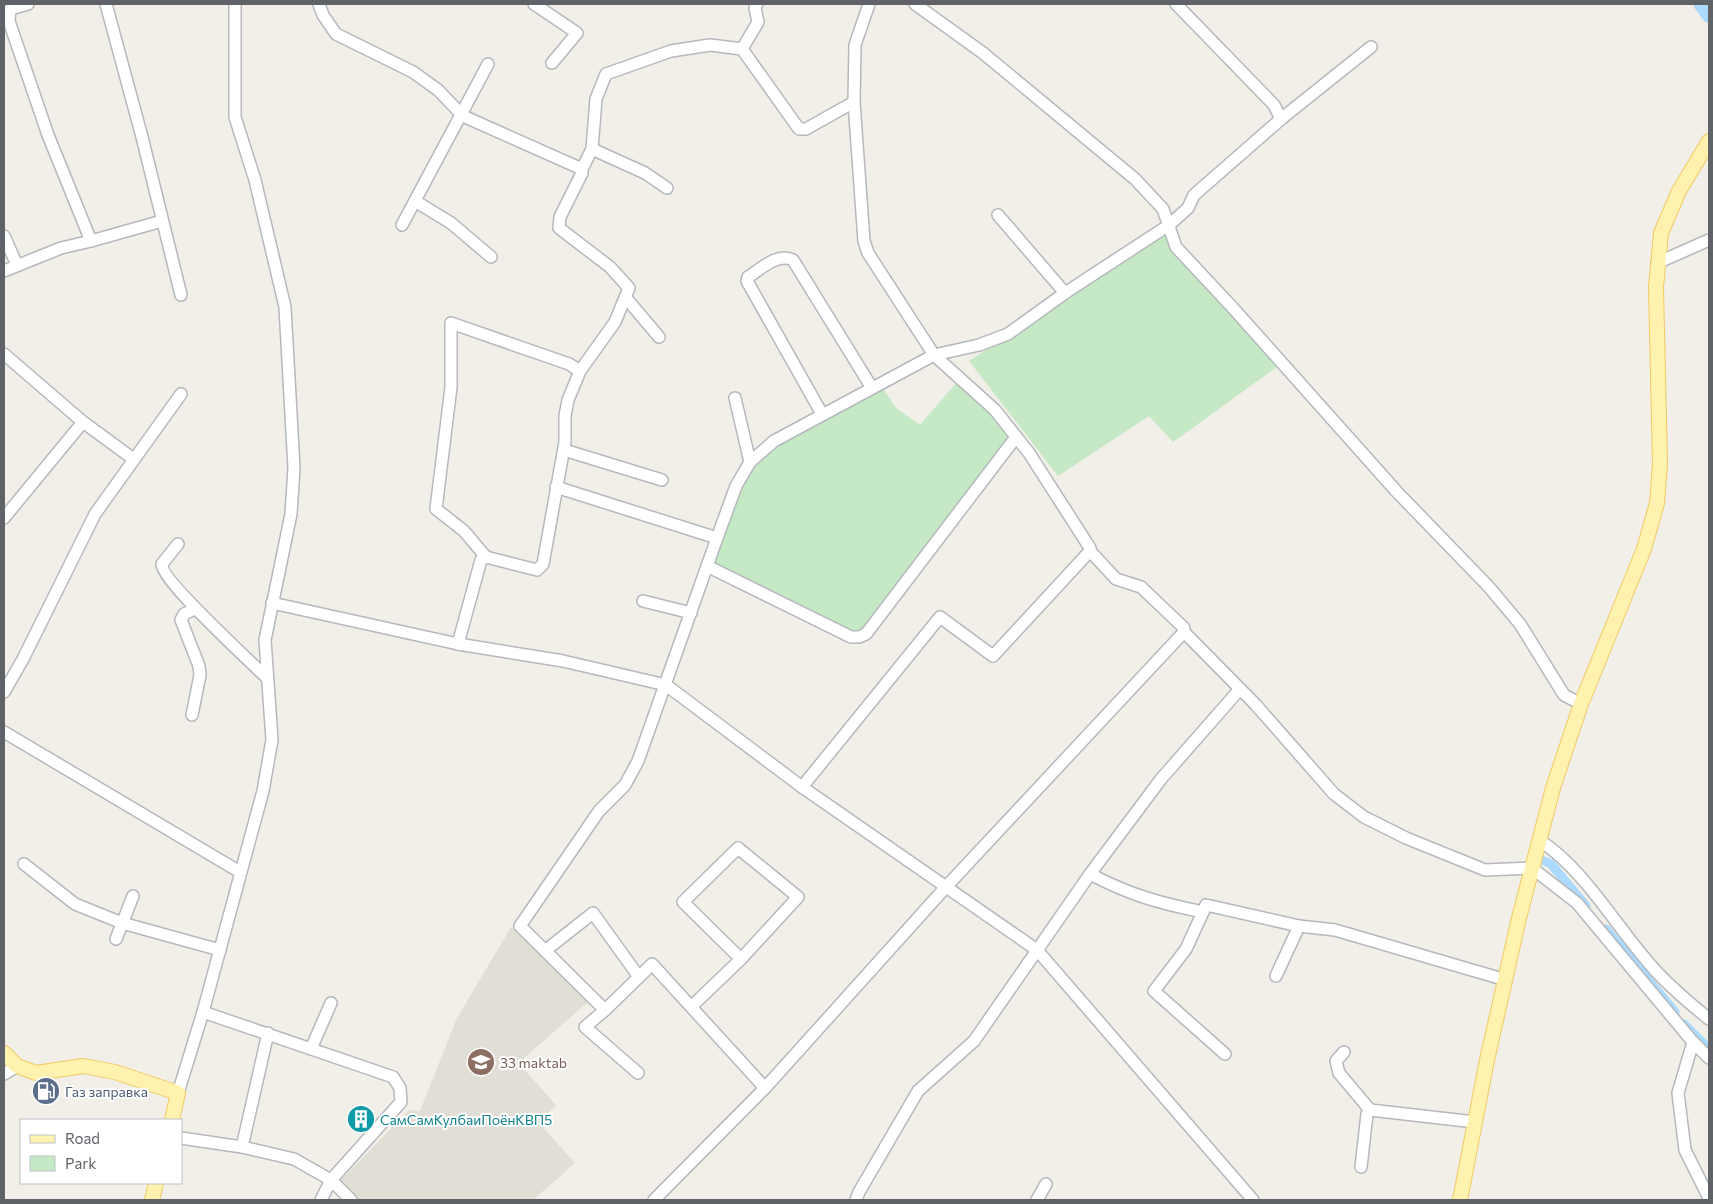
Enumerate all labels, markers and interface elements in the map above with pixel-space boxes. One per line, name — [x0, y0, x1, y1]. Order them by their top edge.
school or university icon: 33 maktab — [466, 1047, 496, 1077]
place label: 33 maktab — [500, 1054, 567, 1071]
fuel station icon: Газ заправка — [31, 1076, 61, 1106]
place label: Газ заправка — [65, 1083, 148, 1100]
building icon: СамСамКулбаиПоёнКВП5 — [346, 1104, 376, 1134]
place label: СамСамКулбаиПоёнКВП5 — [380, 1111, 552, 1128]
legend — [20, 1119, 182, 1184]
text: Road — [65, 1129, 100, 1147]
text: Park — [65, 1154, 96, 1172]

